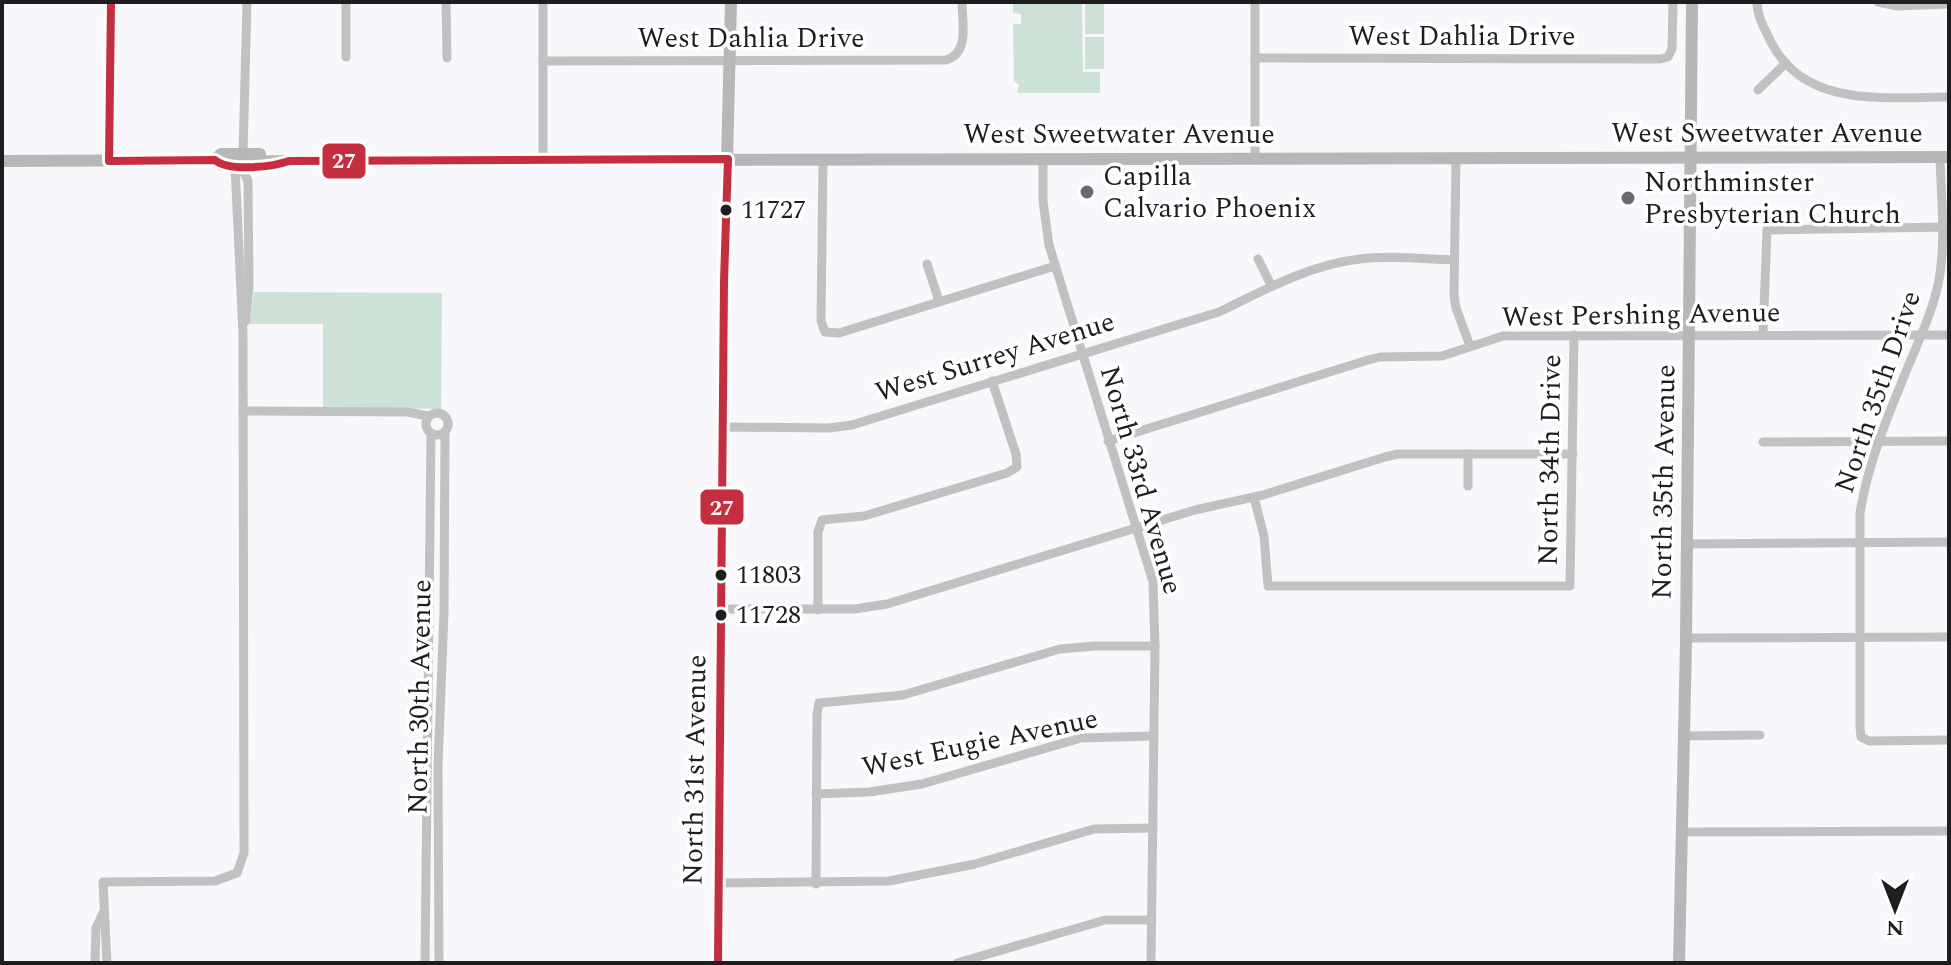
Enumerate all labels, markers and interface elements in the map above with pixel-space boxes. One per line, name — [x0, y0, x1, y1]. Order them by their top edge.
street label: West Dahlia Drive — [1349, 15, 1576, 58]
street label: West Dahlia Drive — [638, 17, 865, 60]
street label: West Sweetwater Avenue — [1611, 112, 1923, 155]
street label: West Sweetwater Avenue — [963, 113, 1275, 156]
line badge: 27 — [321, 142, 367, 180]
text: 27 — [332, 145, 356, 178]
place label: Capilla Calvario Phoenix — [1103, 155, 1316, 230]
place label: Northminster Presbyterian Church — [1644, 161, 1901, 236]
marker: Capilla Calvario Phoenix — [1078, 183, 1096, 201]
marker: Northminster Presbyterian Church — [1619, 189, 1637, 207]
place label: 11727 — [741, 190, 806, 230]
marker: 11727 — [718, 202, 734, 218]
street label: North 35th Drive — [1823, 285, 1933, 499]
street label: West Pershing Avenue — [1501, 291, 1781, 339]
street label: West Surrey Avenue — [870, 300, 1120, 414]
street label: North 34th Drive — [1527, 354, 1573, 566]
street label: North 33rd Avenue — [1088, 361, 1194, 599]
street label: North 35th Avenue — [1640, 364, 1688, 600]
line badge: 27 — [699, 488, 745, 526]
text: 27 — [710, 492, 734, 525]
place label: 11803 — [736, 555, 801, 595]
marker: 11803 — [713, 567, 729, 583]
street label: North 30th Avenue — [396, 579, 444, 815]
place label: 11728 — [736, 595, 801, 635]
marker: 11728 — [713, 607, 729, 623]
street label: North 31st Avenue — [671, 654, 719, 886]
street label: West Eugie Avenue — [858, 697, 1102, 789]
north arrow — [1855, 869, 1935, 949]
text: N — [1886, 911, 1904, 944]

